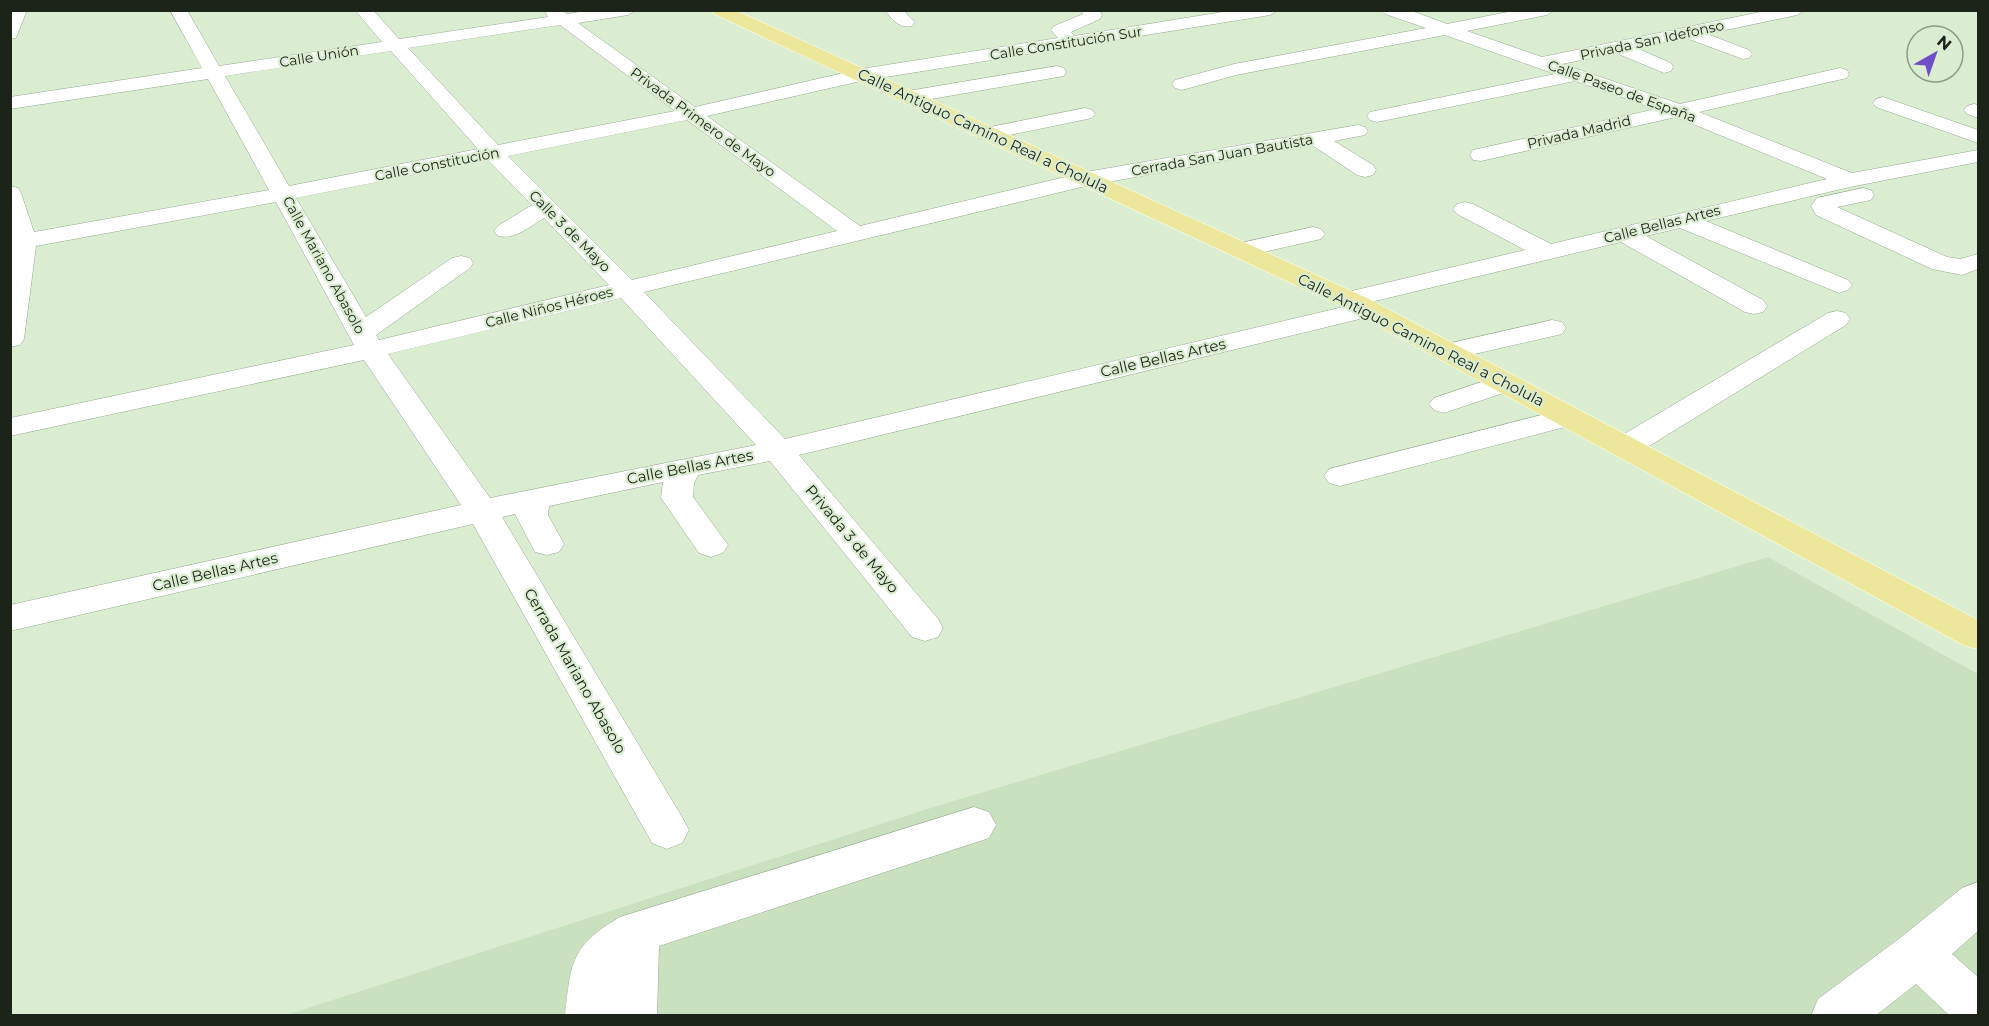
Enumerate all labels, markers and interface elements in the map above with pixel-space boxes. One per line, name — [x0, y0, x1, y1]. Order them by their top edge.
street label: Privada San Idefonso — [1578, 16, 1726, 64]
street label: Calle Constitución Sur — [989, 22, 1144, 64]
north arrow — [1905, 24, 1965, 84]
text: N — [1933, 31, 1955, 54]
street label: Calle Unión — [278, 41, 360, 71]
street label: Calle Paseo de España — [1545, 56, 1699, 126]
street label: Privada Primero de Mayo — [627, 63, 779, 181]
street label: Calle Antiguo Camino Real a Cholula — [855, 64, 1112, 197]
street label: Privada Madrid — [1525, 111, 1633, 153]
street label: Cerrada San Juan Bautista — [1130, 130, 1314, 180]
street label: Calle Constitución — [373, 143, 501, 185]
street label: Calle 3 de Mayo — [525, 186, 615, 276]
street label: Calle Mariano Abasolo — [279, 193, 369, 337]
street label: Calle Bellas Artes — [1602, 201, 1722, 247]
street label: Calle Antiguo Camino Real a Cholula — [1295, 269, 1548, 410]
street label: Calle Niños Héroes — [483, 282, 615, 332]
street label: Calle Bellas Artes — [1098, 334, 1227, 381]
street label: Calle Bellas Artes — [625, 445, 755, 488]
street label: Privada 3 de Mayo — [801, 481, 903, 597]
street label: Calle Bellas Artes — [150, 548, 279, 595]
street label: Cerrada Mariano Abasolo — [520, 585, 631, 757]

